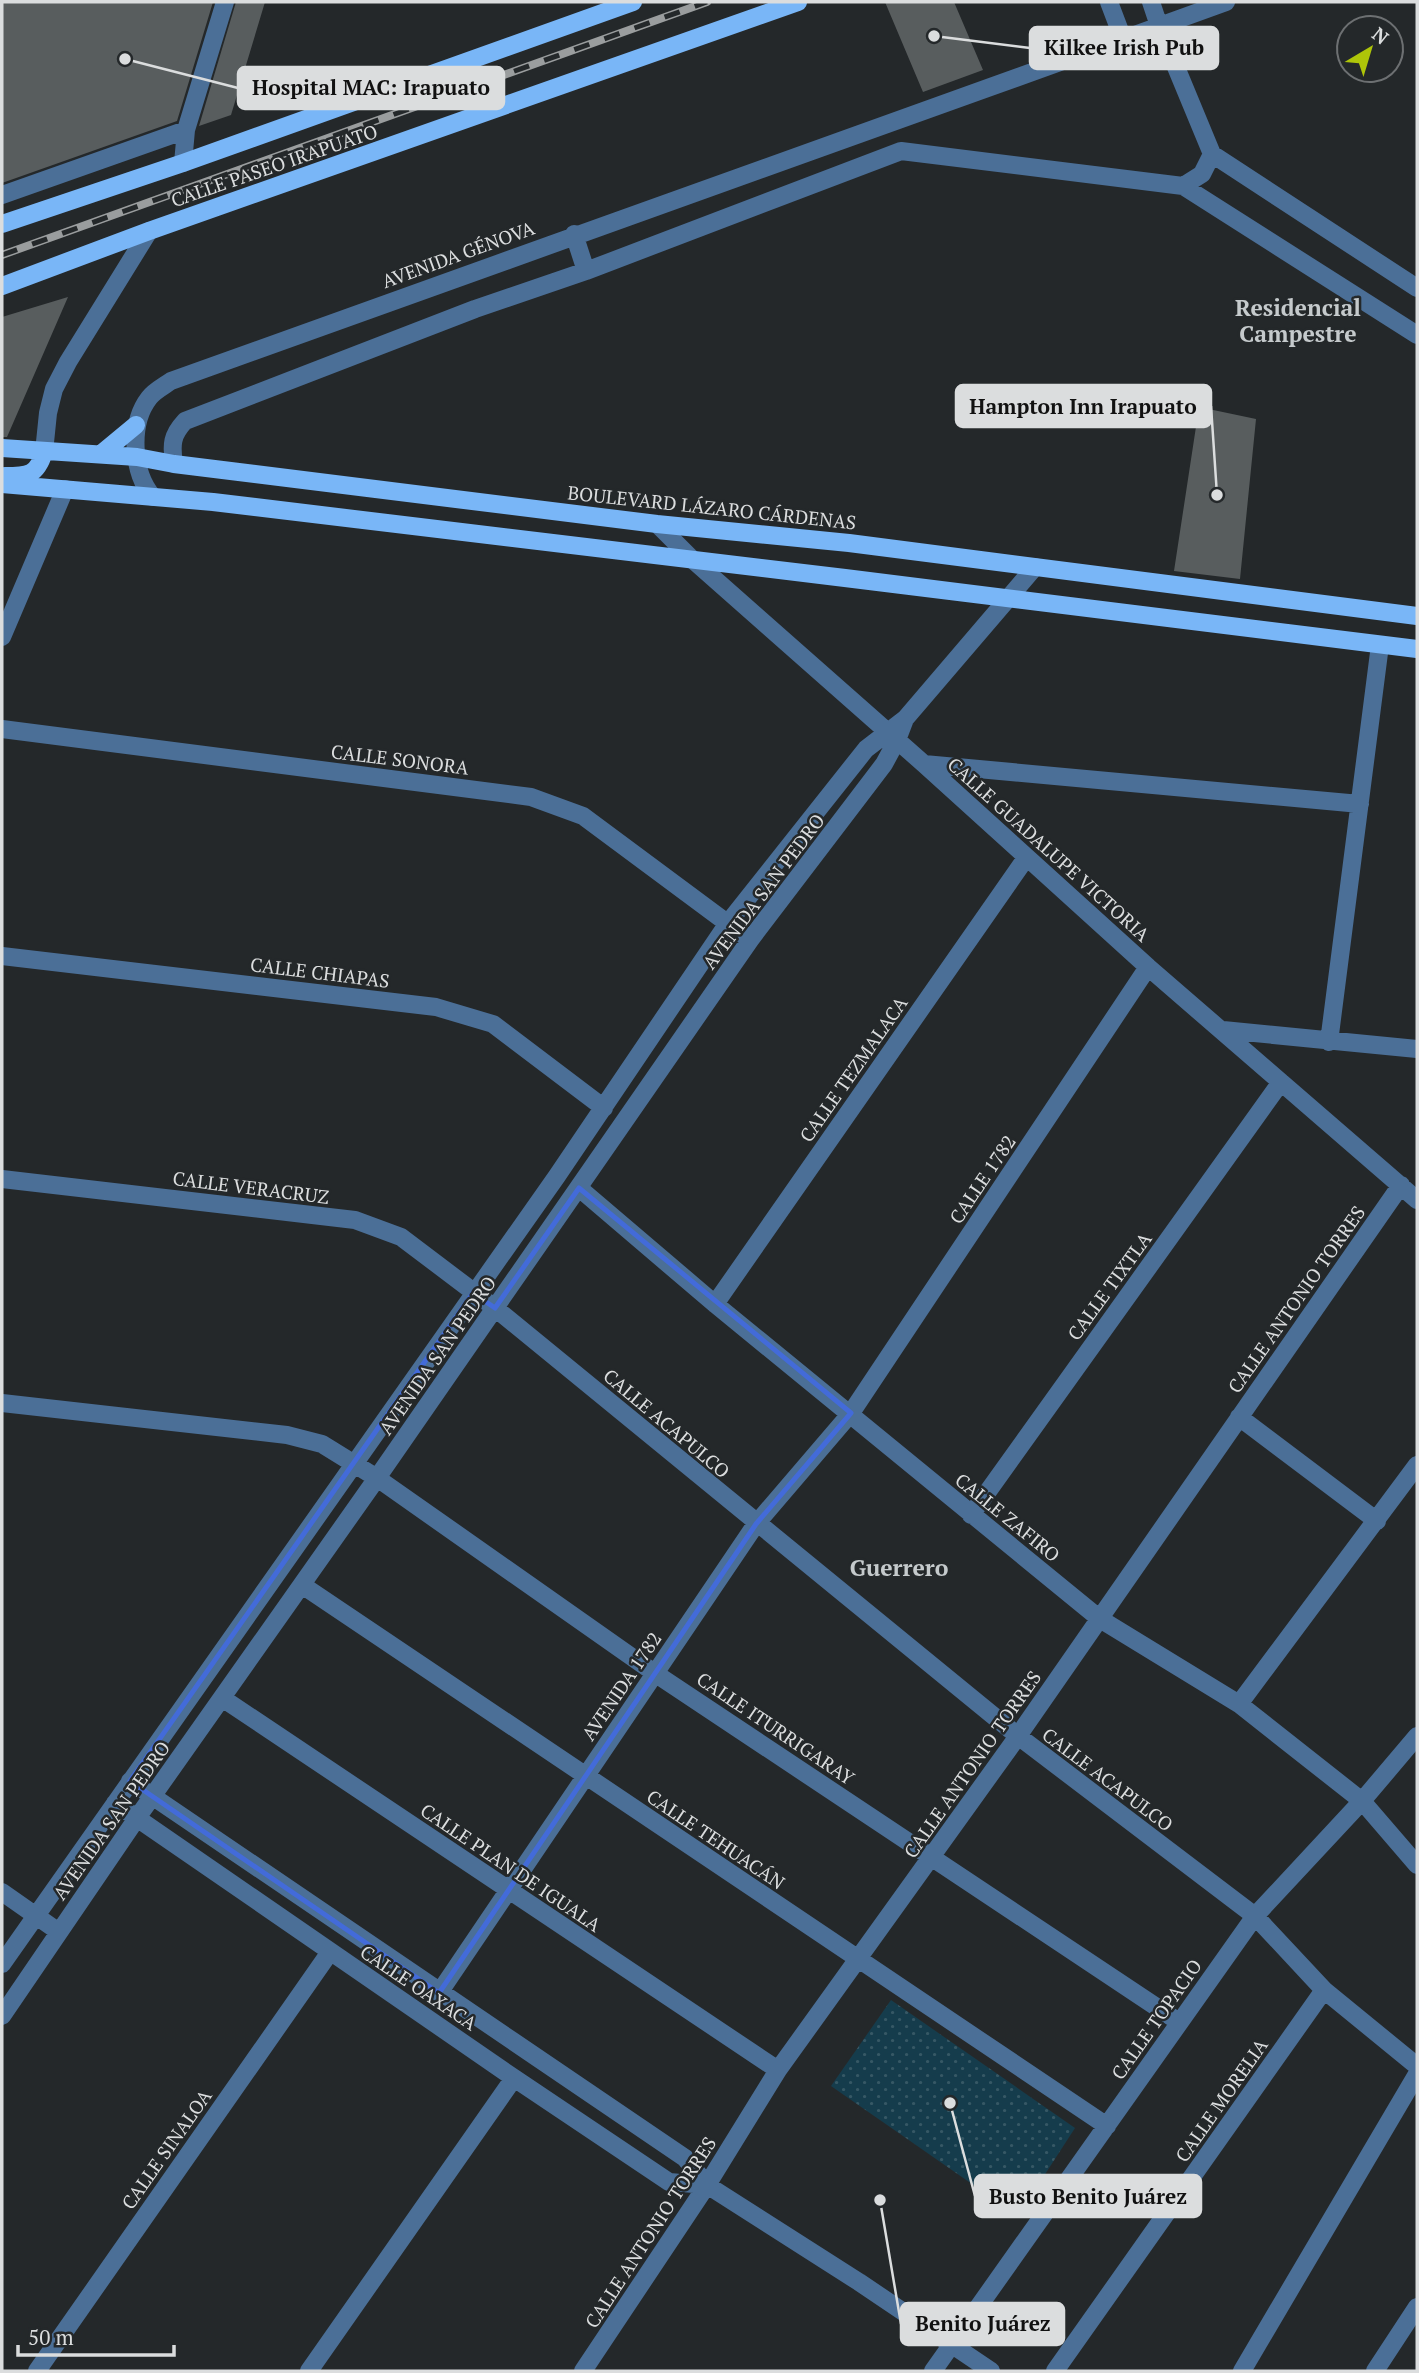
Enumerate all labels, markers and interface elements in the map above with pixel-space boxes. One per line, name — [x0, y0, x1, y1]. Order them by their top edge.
north arrow — [1335, 14, 1405, 84]
text: N — [1367, 21, 1395, 50]
callout: Kilkee Irish Pub — [1030, 27, 1218, 69]
text: Kilkee Irish Pub — [1044, 33, 1204, 61]
callout: Hospital MAC: Irapuato — [238, 67, 504, 109]
text: Hospital MAC: Irapuato — [252, 73, 490, 101]
street label: CALLE PASEO IRAPUATO — [167, 118, 381, 212]
street label: AVENIDA GÉNOVA — [378, 215, 538, 293]
district label: Residencial Campestre — [1235, 292, 1361, 349]
callout: Hampton Inn Irapuato — [956, 385, 1211, 427]
text: Hampton Inn Irapuato — [969, 392, 1197, 420]
street label: BOULEVARD LÁZARO CÁRDENAS — [566, 479, 858, 535]
street label: CALLE SONORA — [330, 738, 470, 780]
street label: CALLE GUADALUPE VICTORIA — [943, 751, 1155, 947]
street label: AVENIDA SAN PEDRO — [696, 808, 830, 974]
street label: CALLE CHIAPAS — [249, 951, 391, 993]
street label: CALLE TEZMALACA — [793, 991, 913, 1147]
street label: CALLE 1782 — [943, 1130, 1021, 1228]
street label: CALLE VERACRUZ — [171, 1165, 331, 1209]
street label: CALLE ANTONIO TORRES — [1222, 1200, 1370, 1398]
street label: CALLE TIXTLA — [1061, 1227, 1157, 1345]
street label: AVENIDA SAN PEDRO — [373, 1271, 501, 1439]
street label: CALLE ACAPULCO — [599, 1363, 735, 1483]
street label: CALLE ZAFIRO — [950, 1467, 1066, 1567]
district label: Guerrero — [850, 1552, 948, 1583]
street label: AVENIDA 1782 — [575, 1627, 667, 1745]
street label: CALLE ANTONIO TORRES — [898, 1665, 1046, 1863]
street label: CALLE ITURRIGARAY — [692, 1666, 860, 1791]
street label: CALLE ACAPULCO — [1038, 1722, 1178, 1836]
street label: AVENIDA SAN PEDRO — [47, 1736, 175, 1904]
street label: CALLE TEHUACÁN — [642, 1784, 790, 1895]
street label: CALLE PLAN DE IGUALA — [416, 1797, 606, 1937]
street label: CALLE OAXACA — [356, 1939, 482, 2035]
street label: CALLE TOPACIO — [1105, 1954, 1207, 2084]
street label: CALLE MORELIA — [1169, 2033, 1273, 2167]
street label: CALLE SINALOA — [115, 2084, 217, 2214]
street label: CALLE ANTONIO TORRES — [579, 2132, 721, 2332]
callout: Busto Benito Juárez — [975, 2175, 1201, 2217]
text: Busto Benito Juárez — [989, 2182, 1187, 2210]
callout: Benito Juárez — [901, 2303, 1064, 2345]
text: Benito Juárez — [915, 2309, 1051, 2337]
scale bar — [18, 2314, 173, 2358]
text: 50 m — [28, 2323, 74, 2351]

